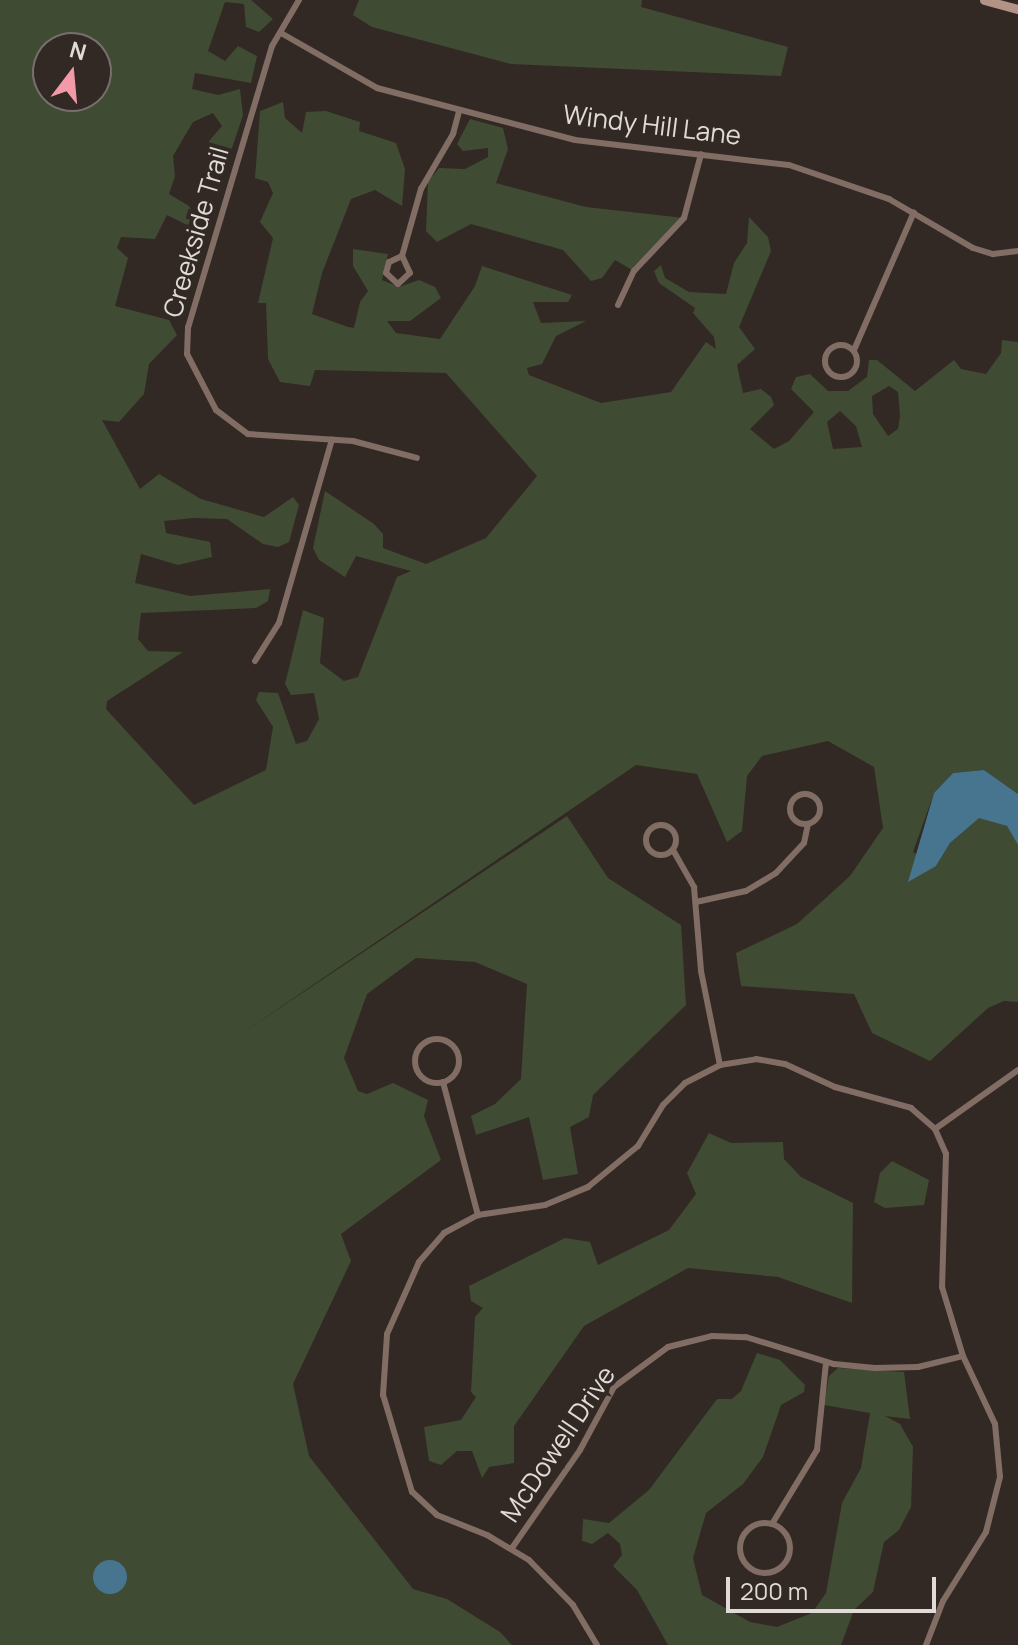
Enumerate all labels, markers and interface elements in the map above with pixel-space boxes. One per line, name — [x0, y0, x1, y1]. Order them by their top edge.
north arrow — [32, 32, 112, 112]
text: N — [66, 34, 90, 67]
street label: Windy Hill Lane — [561, 99, 743, 151]
street label: Creekside Trail — [157, 143, 235, 321]
street label: McDowell Drive — [494, 1360, 622, 1528]
scale bar — [730, 1561, 940, 1611]
text: 200 m — [740, 1574, 808, 1607]

